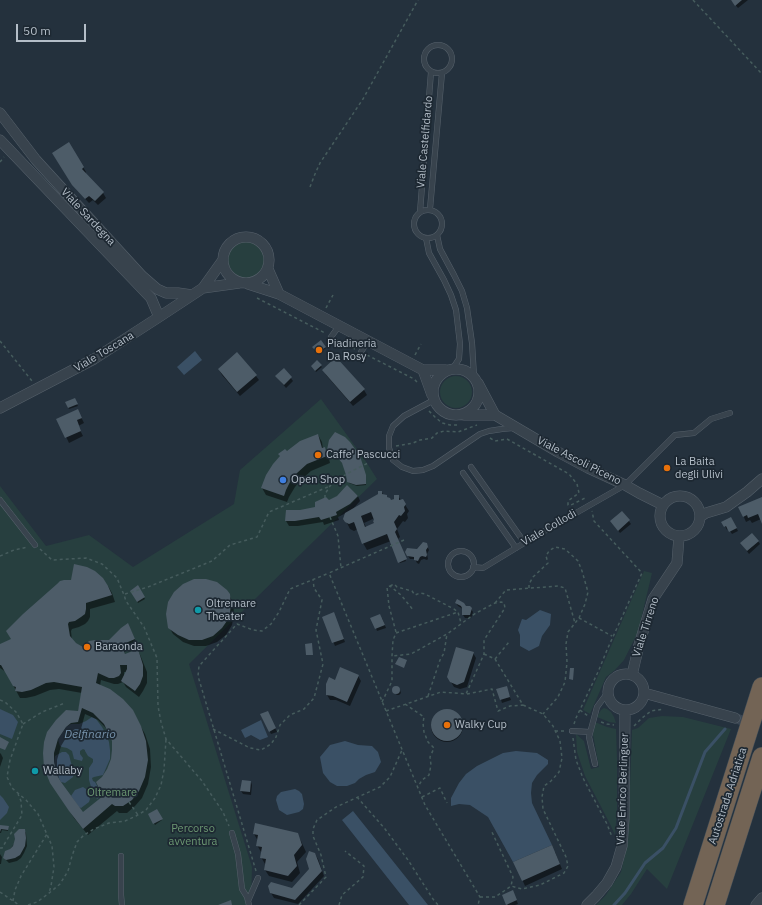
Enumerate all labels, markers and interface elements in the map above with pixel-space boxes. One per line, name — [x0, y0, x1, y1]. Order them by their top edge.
scale bar — [18, 16, 88, 42]
text: 50 m — [23, 23, 51, 38]
street label: Viale Castelfidardo — [414, 95, 436, 189]
street label: Viale Sardegna — [58, 186, 118, 248]
street label: Viale Toscana — [72, 329, 136, 375]
place label: Piadineria Da Rosy — [327, 337, 376, 363]
marker: Piadineria Da Rosy — [314, 345, 324, 355]
street label: Viale Ascoli Piceno — [535, 434, 623, 488]
place label: Caffe' Pascucci — [326, 448, 400, 462]
marker: Caffe' Pascucci — [313, 450, 323, 460]
place label: La Baita degli Ulivi — [675, 455, 723, 481]
marker: La Baita degli Ulivi — [662, 463, 672, 473]
place label: Open Shop — [291, 473, 345, 487]
marker: Open Shop — [278, 475, 288, 485]
street label: Viale Collodi — [519, 507, 579, 549]
street label: Viale Tirreno — [630, 595, 662, 659]
place label: Oltremare Theater — [206, 597, 256, 623]
marker: Oltremare Theater — [193, 605, 203, 615]
place label: Baraonda — [95, 640, 143, 654]
marker: Baraonda — [82, 642, 92, 652]
place label: Walky Cup — [455, 718, 507, 732]
marker: Walky Cup — [442, 720, 452, 730]
water label: Delfinario — [64, 728, 116, 742]
street label: Viale Enrico Berlinguer — [614, 733, 632, 845]
street label: Autostrada Adriatica — [706, 746, 750, 846]
place label: Wallaby — [43, 764, 82, 778]
marker: Wallaby — [30, 766, 40, 776]
park label: Oltremare — [87, 786, 137, 800]
park label: Percorso avventura — [169, 822, 217, 848]

